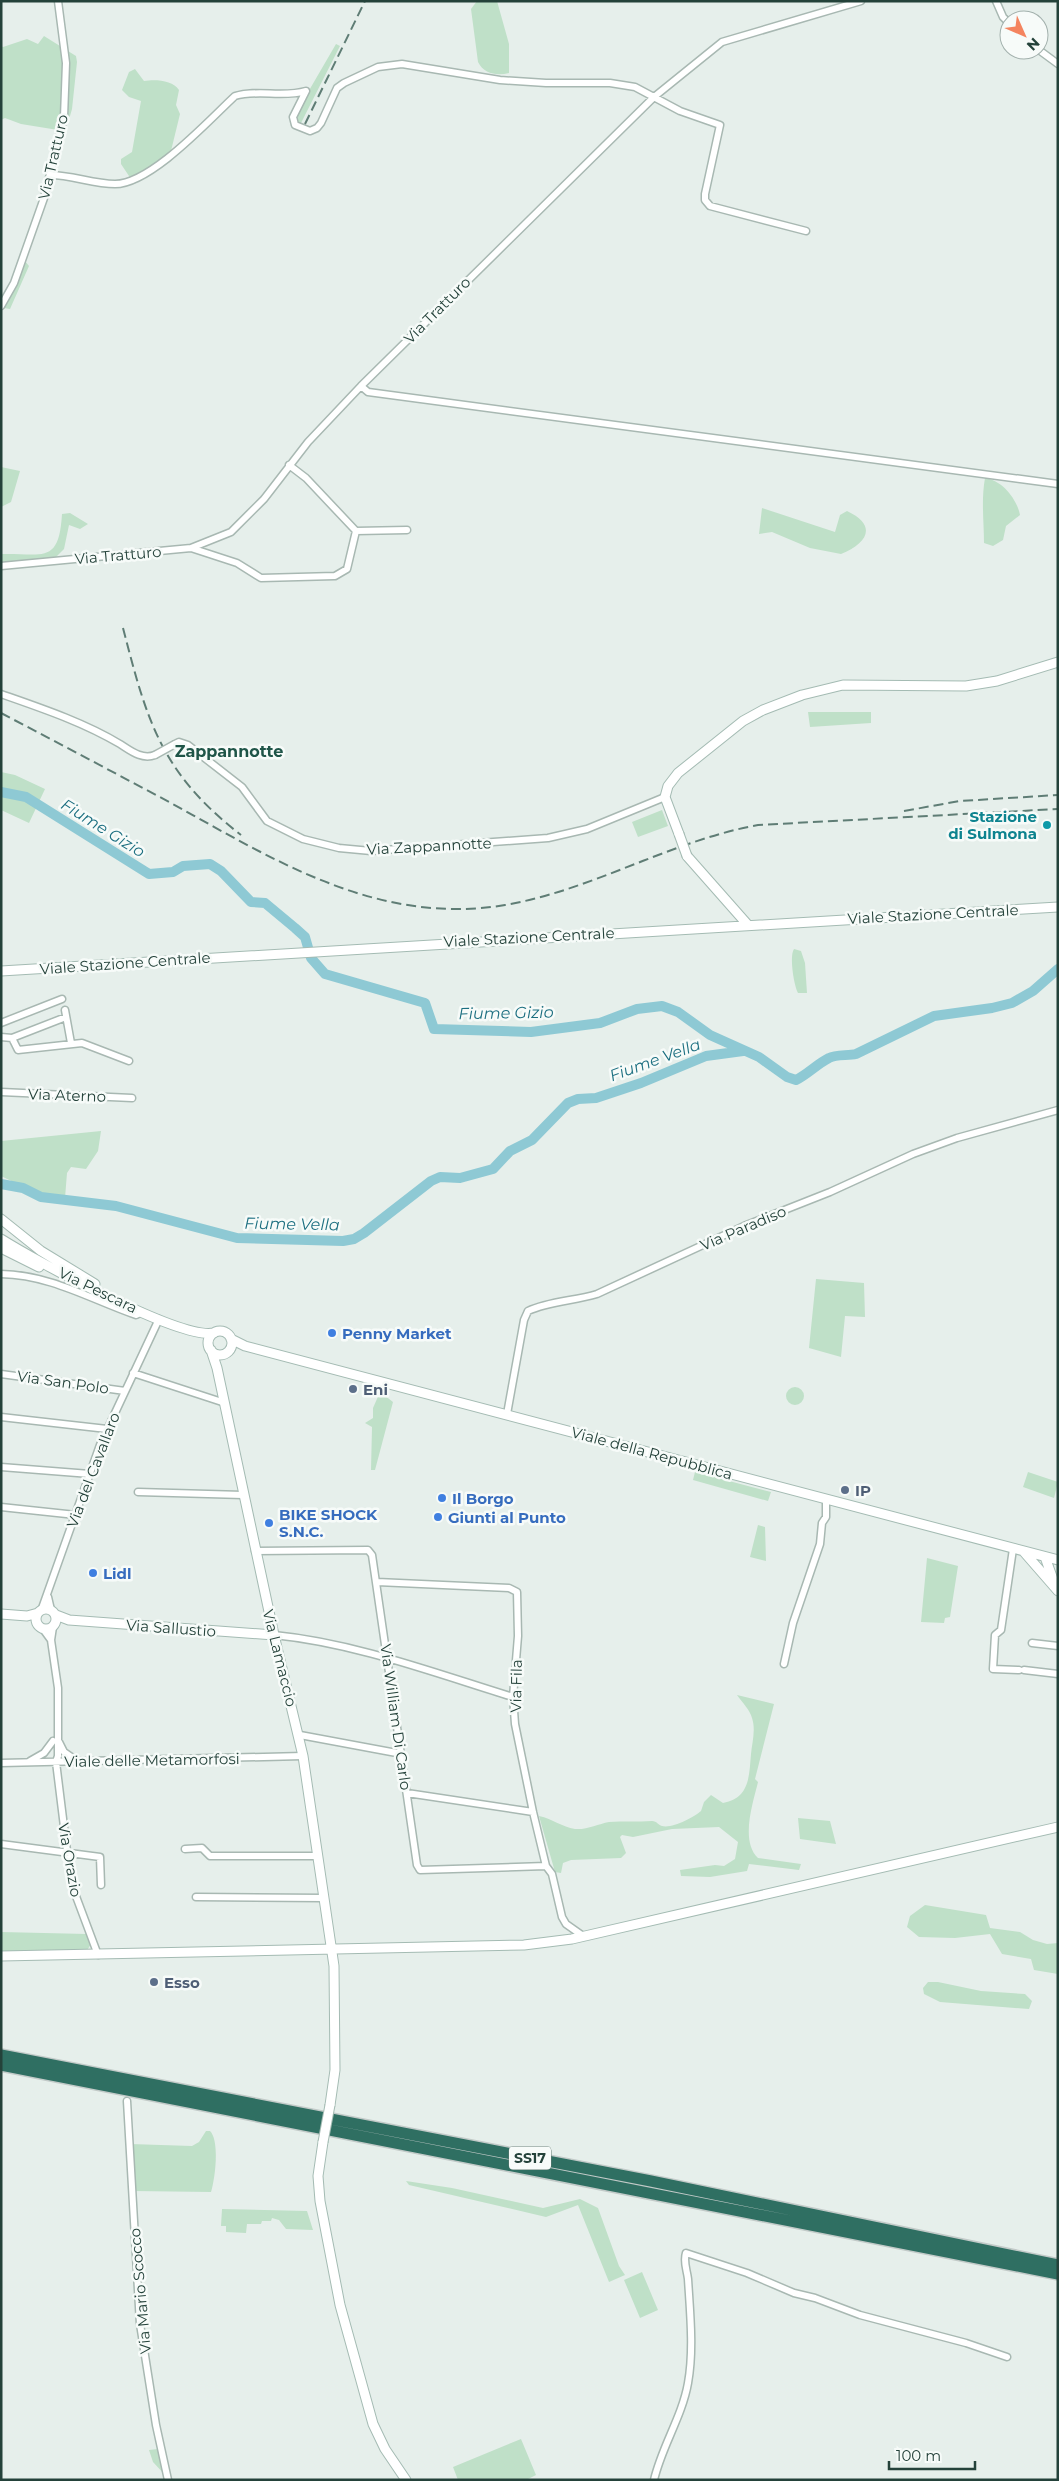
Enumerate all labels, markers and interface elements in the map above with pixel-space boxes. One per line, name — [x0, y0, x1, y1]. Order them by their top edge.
north arrow — [999, 10, 1049, 60]
text: N — [1023, 34, 1044, 55]
street label: Via Tratturo — [34, 112, 72, 202]
street label: Via Tratturo — [400, 273, 474, 347]
street label: Via Tratturo — [74, 542, 162, 568]
district label: Zappannotte — [175, 742, 283, 761]
water label: Fiume Gizio — [58, 795, 148, 861]
place label: Stazione di Sulmona — [948, 807, 1037, 843]
marker: Stazione di Sulmona — [1041, 819, 1053, 831]
street label: Via Zappannotte — [366, 833, 492, 859]
street label: Viale Stazione Centrale — [847, 900, 1019, 928]
street label: Viale Stazione Centrale — [443, 923, 615, 951]
street label: Viale Stazione Centrale — [39, 948, 211, 978]
water label: Fiume Gizio — [458, 1003, 554, 1023]
water label: Fiume Vella — [607, 1035, 703, 1085]
street label: Via Aterno — [28, 1084, 106, 1106]
street label: Via Paradiso — [697, 1201, 789, 1255]
water label: Fiume Vella — [244, 1214, 340, 1234]
street label: Via Pescara — [55, 1263, 141, 1317]
place label: Penny Market — [342, 1324, 452, 1343]
marker: Penny Market — [326, 1327, 338, 1339]
street label: Via San Polo — [16, 1366, 110, 1398]
place label: Eni — [363, 1380, 388, 1399]
marker: Eni — [347, 1383, 359, 1395]
street label: Via del Cavallaro — [62, 1410, 124, 1530]
street label: Viale della Repubblica — [569, 1422, 735, 1484]
place label: IP — [855, 1481, 871, 1500]
marker: IP — [839, 1484, 851, 1496]
place label: Il Borgo — [452, 1489, 514, 1508]
marker: Il Borgo — [436, 1492, 448, 1504]
place label: BIKE SHOCK S.N.C. — [279, 1505, 378, 1541]
place label: Giunti al Punto — [448, 1508, 566, 1527]
marker: Giunti al Punto — [432, 1511, 444, 1523]
marker: BIKE SHOCK S.N.C. — [263, 1517, 275, 1529]
place label: Lidl — [103, 1564, 131, 1583]
marker: Lidl — [87, 1567, 99, 1579]
street label: Via Lamaccio — [259, 1607, 301, 1709]
street label: Via Sallustio — [125, 1615, 217, 1641]
street label: Via William Di Carlo — [376, 1643, 416, 1791]
street label: Via Fila — [506, 1659, 526, 1713]
street label: Viale delle Metamorfosi — [64, 1749, 240, 1771]
street label: Via Orazio — [54, 1821, 86, 1899]
place label: Esso — [164, 1973, 200, 1992]
marker: Esso — [148, 1976, 160, 1988]
road number: SS17 — [509, 2146, 551, 2170]
street label: Via Mario Scocco — [125, 2227, 155, 2355]
scale bar — [889, 2438, 975, 2470]
text: 100 m — [896, 2446, 941, 2465]

